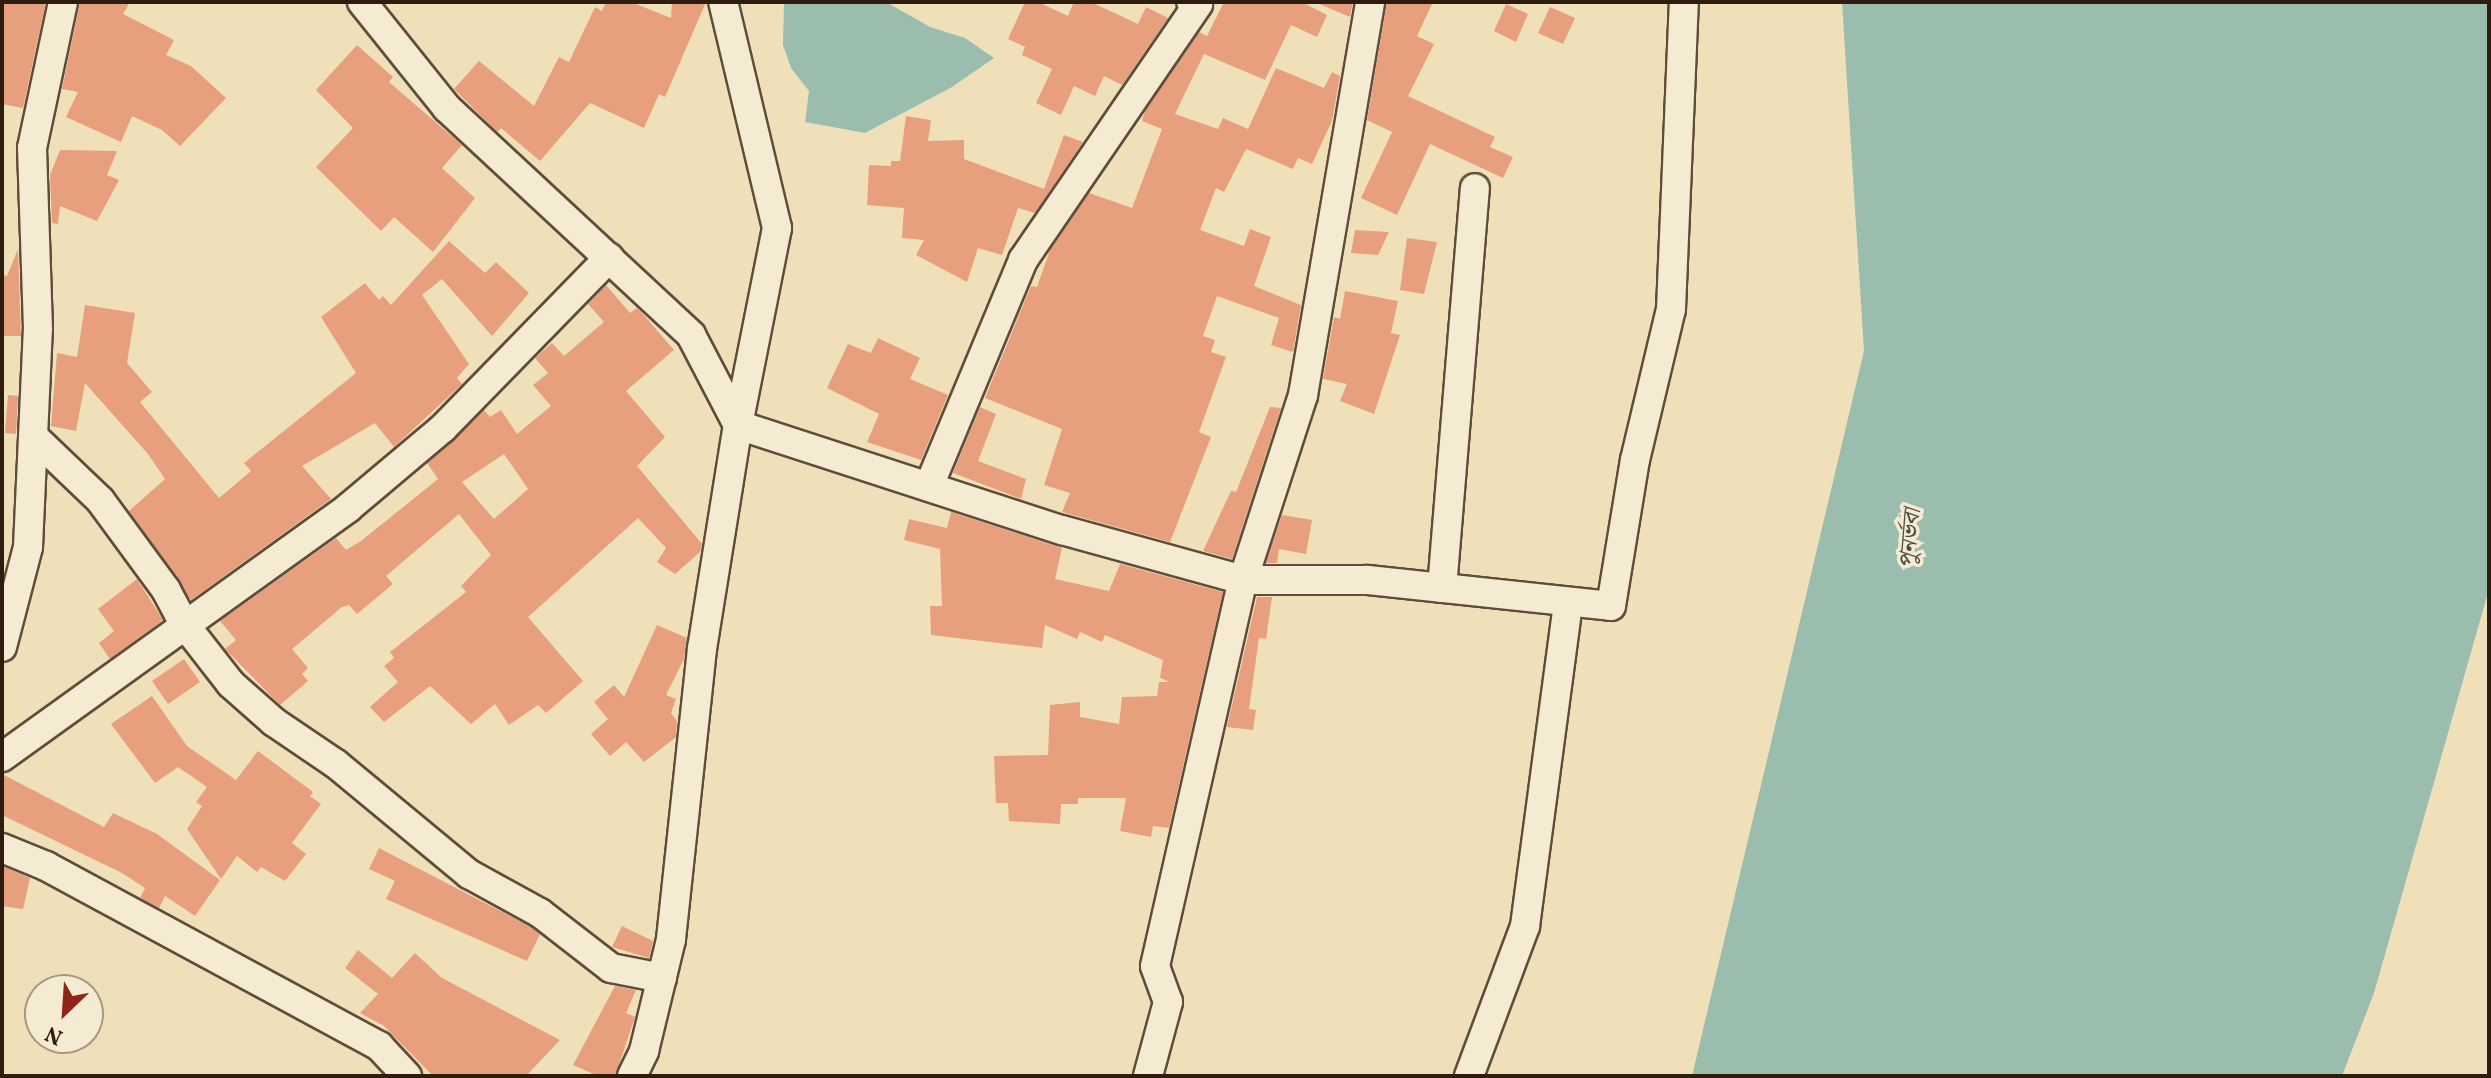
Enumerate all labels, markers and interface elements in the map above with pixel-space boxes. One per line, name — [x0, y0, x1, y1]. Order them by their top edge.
water label: পুনর্ভবা — [1895, 508, 1929, 570]
north arrow — [24, 974, 104, 1054]
text: N — [41, 1017, 68, 1052]

